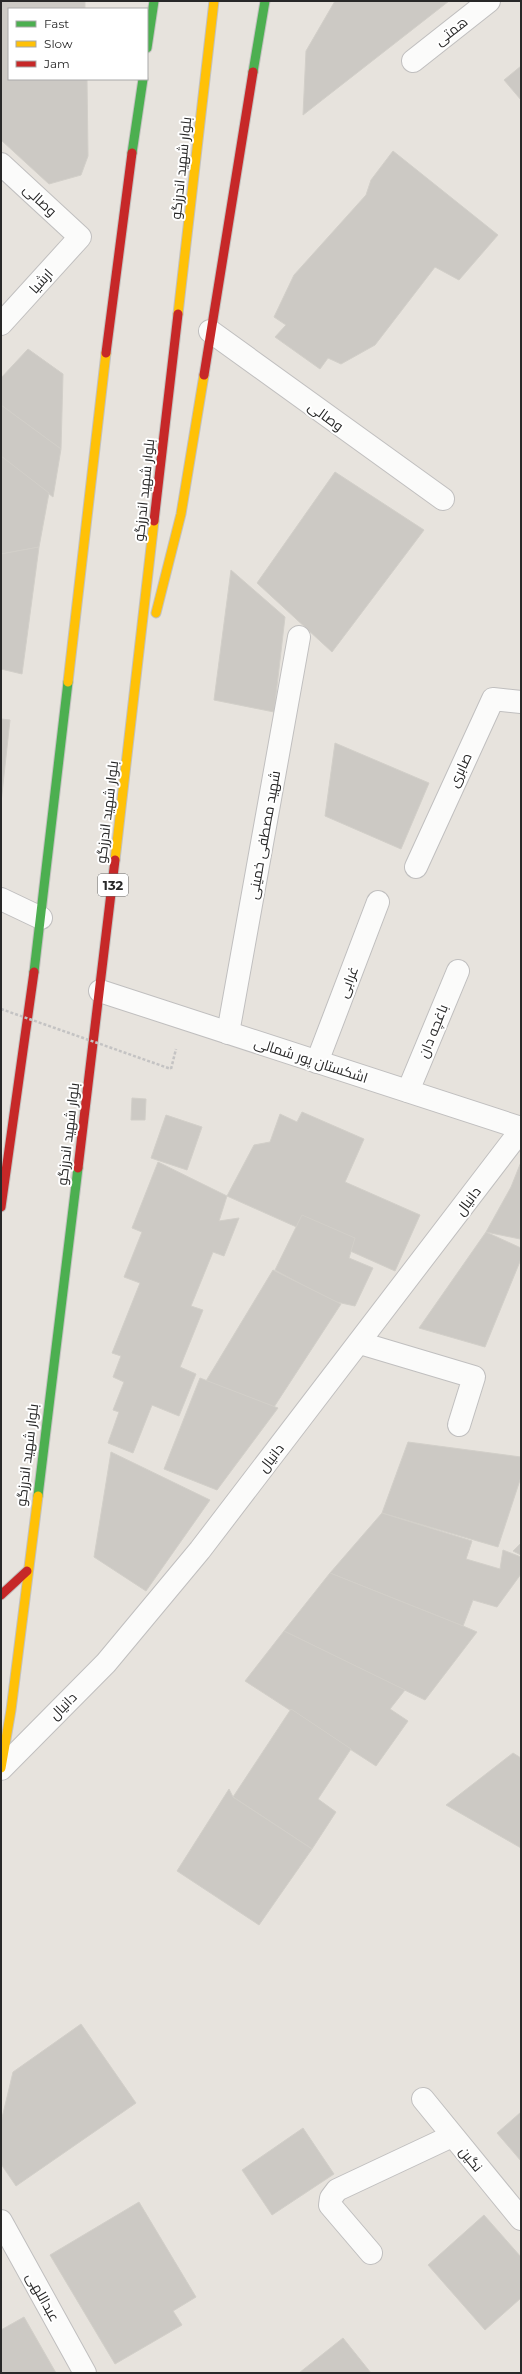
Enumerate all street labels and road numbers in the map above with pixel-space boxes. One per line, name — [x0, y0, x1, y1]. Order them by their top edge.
street label: همتی — [431, 12, 471, 50]
street label: بلوار شهید اندرزگو — [167, 116, 195, 220]
street label: وصالی — [19, 180, 61, 220]
street label: ارشیا — [25, 265, 57, 297]
street label: وصالی — [305, 397, 347, 435]
street label: بلوار شهید اندرزگو — [130, 438, 158, 542]
street label: صابری — [444, 750, 476, 790]
street label: بلوار شهید اندرزگو — [92, 760, 122, 864]
street label: شهید مصطفی خمینی — [244, 769, 284, 901]
road number: 132 — [98, 874, 128, 896]
street label: غرابی — [334, 964, 362, 1000]
street label: باغچه دان — [414, 1002, 453, 1061]
street label: اشکستان پور شمالی — [252, 1033, 370, 1088]
street label: بلوار شهید اندرزگو — [53, 1082, 83, 1186]
street label: دانیال — [451, 1183, 485, 1219]
street label: بلوار شهید اندرزگو — [12, 1403, 42, 1507]
street label: دانیال — [254, 1440, 288, 1476]
street label: دانیال — [45, 1688, 81, 1724]
street label: نگین — [455, 2143, 487, 2175]
street label: عبداللهی — [22, 2269, 64, 2325]

